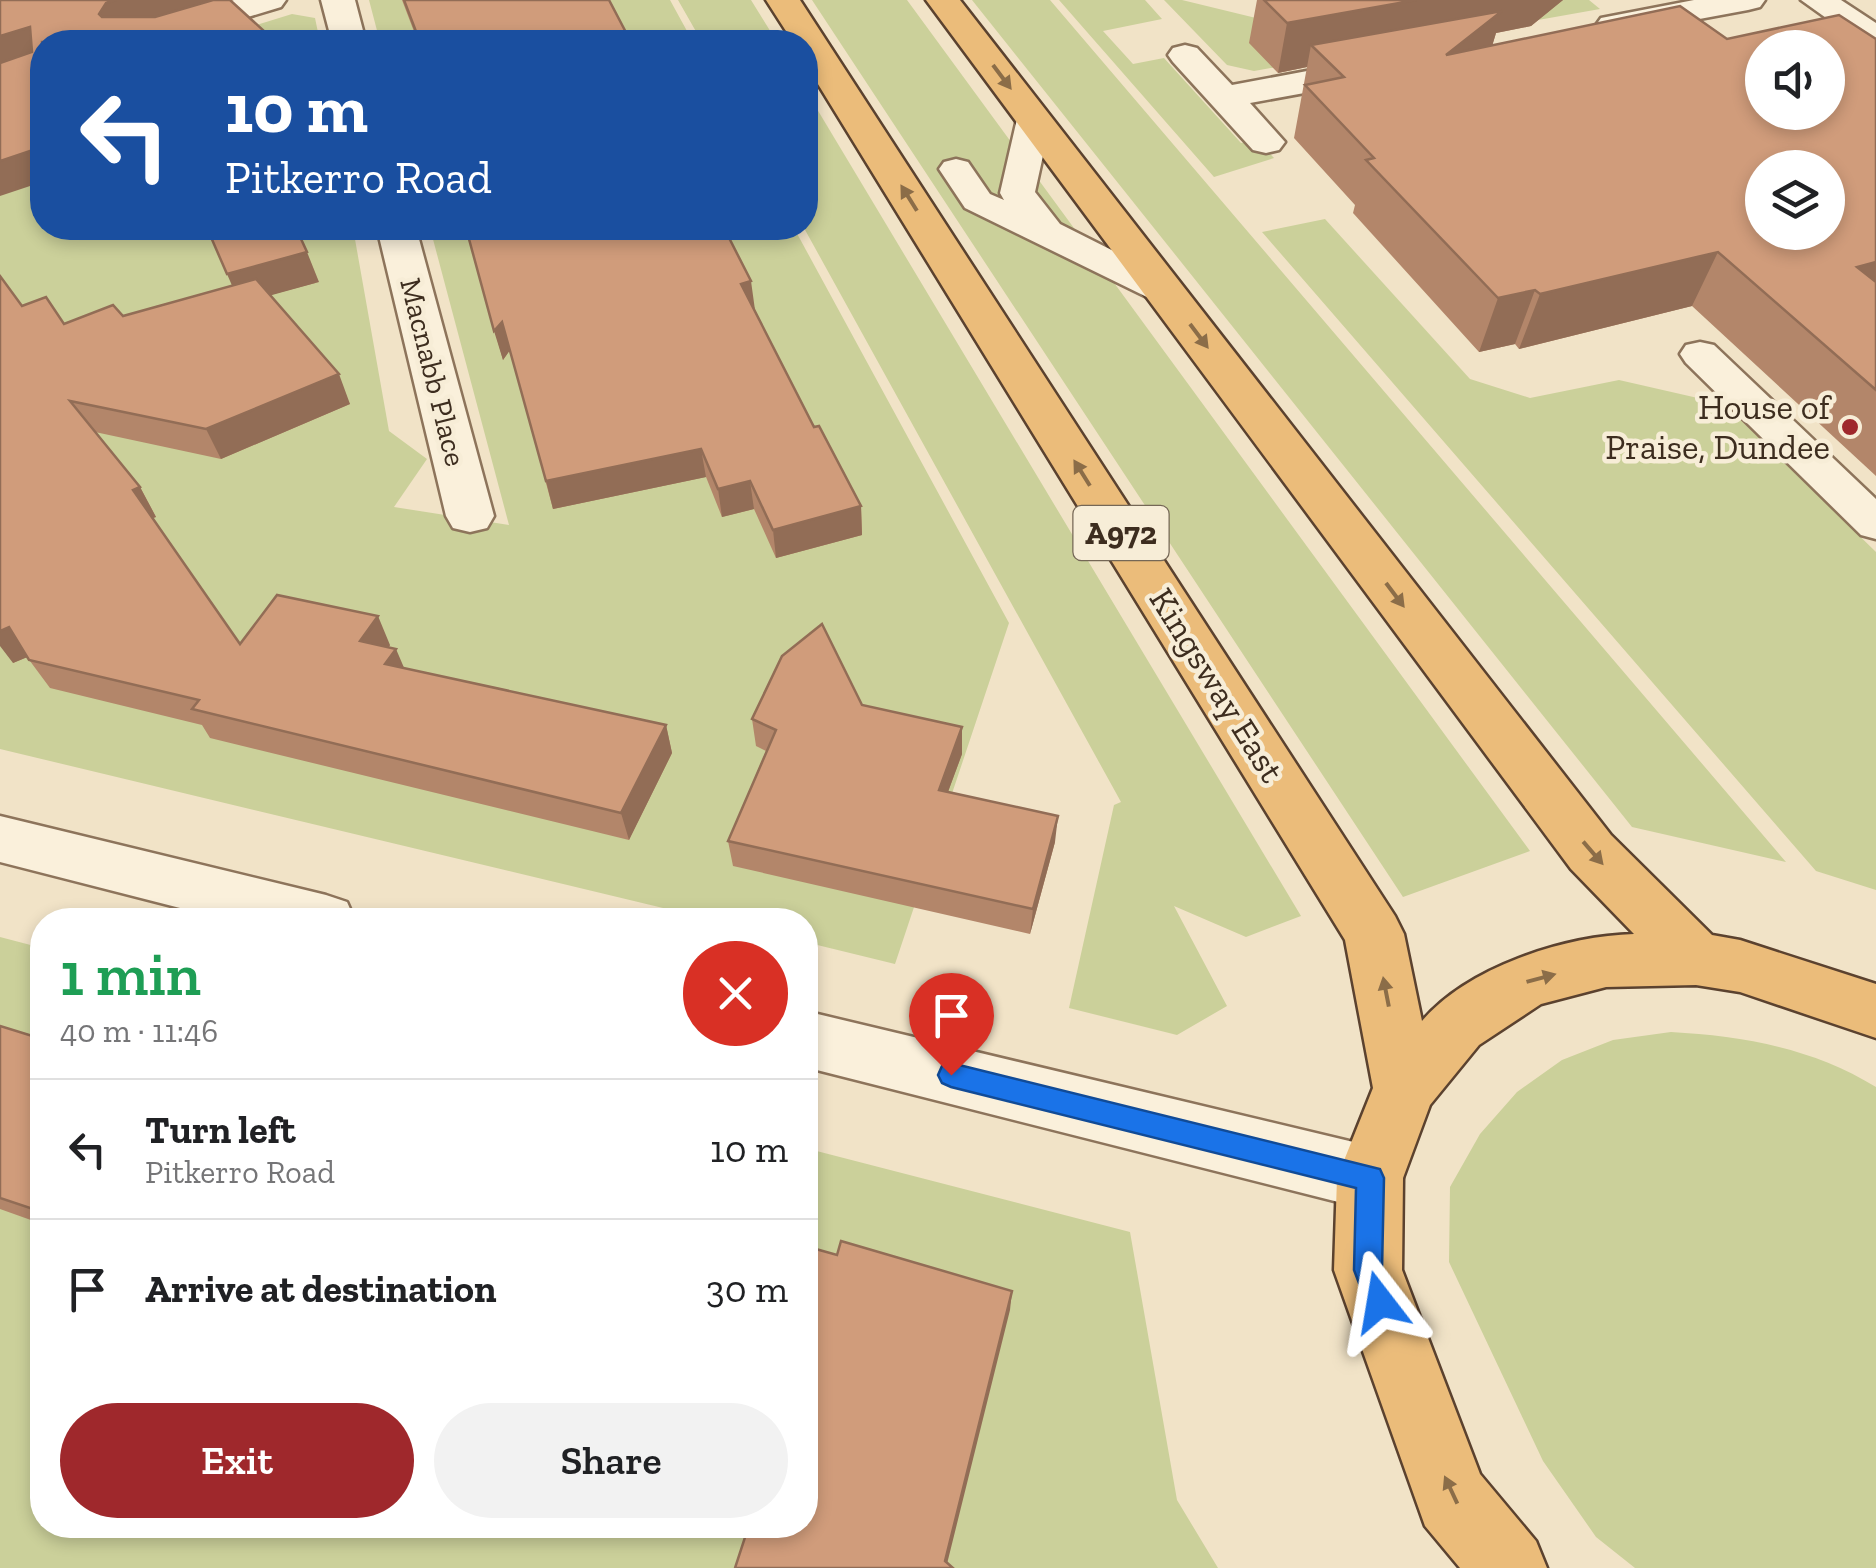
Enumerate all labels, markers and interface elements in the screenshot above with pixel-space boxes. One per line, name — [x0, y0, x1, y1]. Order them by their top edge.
map controls — [1745, 30, 1845, 250]
button: sound — [1745, 30, 1845, 130]
one-way arrow — [991, 64, 1012, 90]
text: 10 m — [225, 66, 368, 150]
icon: left — [60, 70, 190, 200]
button: layers — [1745, 150, 1845, 250]
text: Pitkerro Road — [225, 151, 492, 205]
one-way arrow — [900, 184, 918, 212]
street label: Macnabb Place — [392, 274, 474, 470]
one-way arrow — [1188, 323, 1208, 349]
place label: House of Praise, Dundee — [1605, 386, 1833, 468]
marker: House of Praise, Dundee — [1839, 416, 1861, 438]
one-way arrow — [1074, 459, 1092, 487]
road number: A972 — [1074, 506, 1168, 560]
street label: Kingsway East — [1141, 580, 1293, 790]
one-way arrow — [1385, 582, 1405, 608]
one-way arrow — [1581, 841, 1604, 865]
text: 1 min — [60, 938, 201, 1010]
button: close — [683, 941, 788, 1046]
one-way arrow — [1526, 969, 1557, 985]
pin — [909, 973, 994, 1076]
one-way arrow — [1377, 976, 1393, 1007]
icon: arrive — [924, 988, 979, 1043]
text: 40 m · 11:46 — [60, 1012, 218, 1050]
text: Turn left — [145, 1107, 296, 1153]
icon: left — [60, 1122, 115, 1177]
text: 10 m — [710, 1126, 788, 1172]
text: Pitkerro Road — [145, 1153, 335, 1191]
position arrow — [1328, 1250, 1432, 1354]
icon: arrive — [60, 1262, 115, 1317]
text: Arrive at destination — [145, 1266, 496, 1312]
text: 30 m — [706, 1266, 788, 1312]
button: Exit — [60, 1403, 414, 1518]
button: Share — [434, 1403, 788, 1518]
one-way arrow — [1443, 1475, 1459, 1505]

